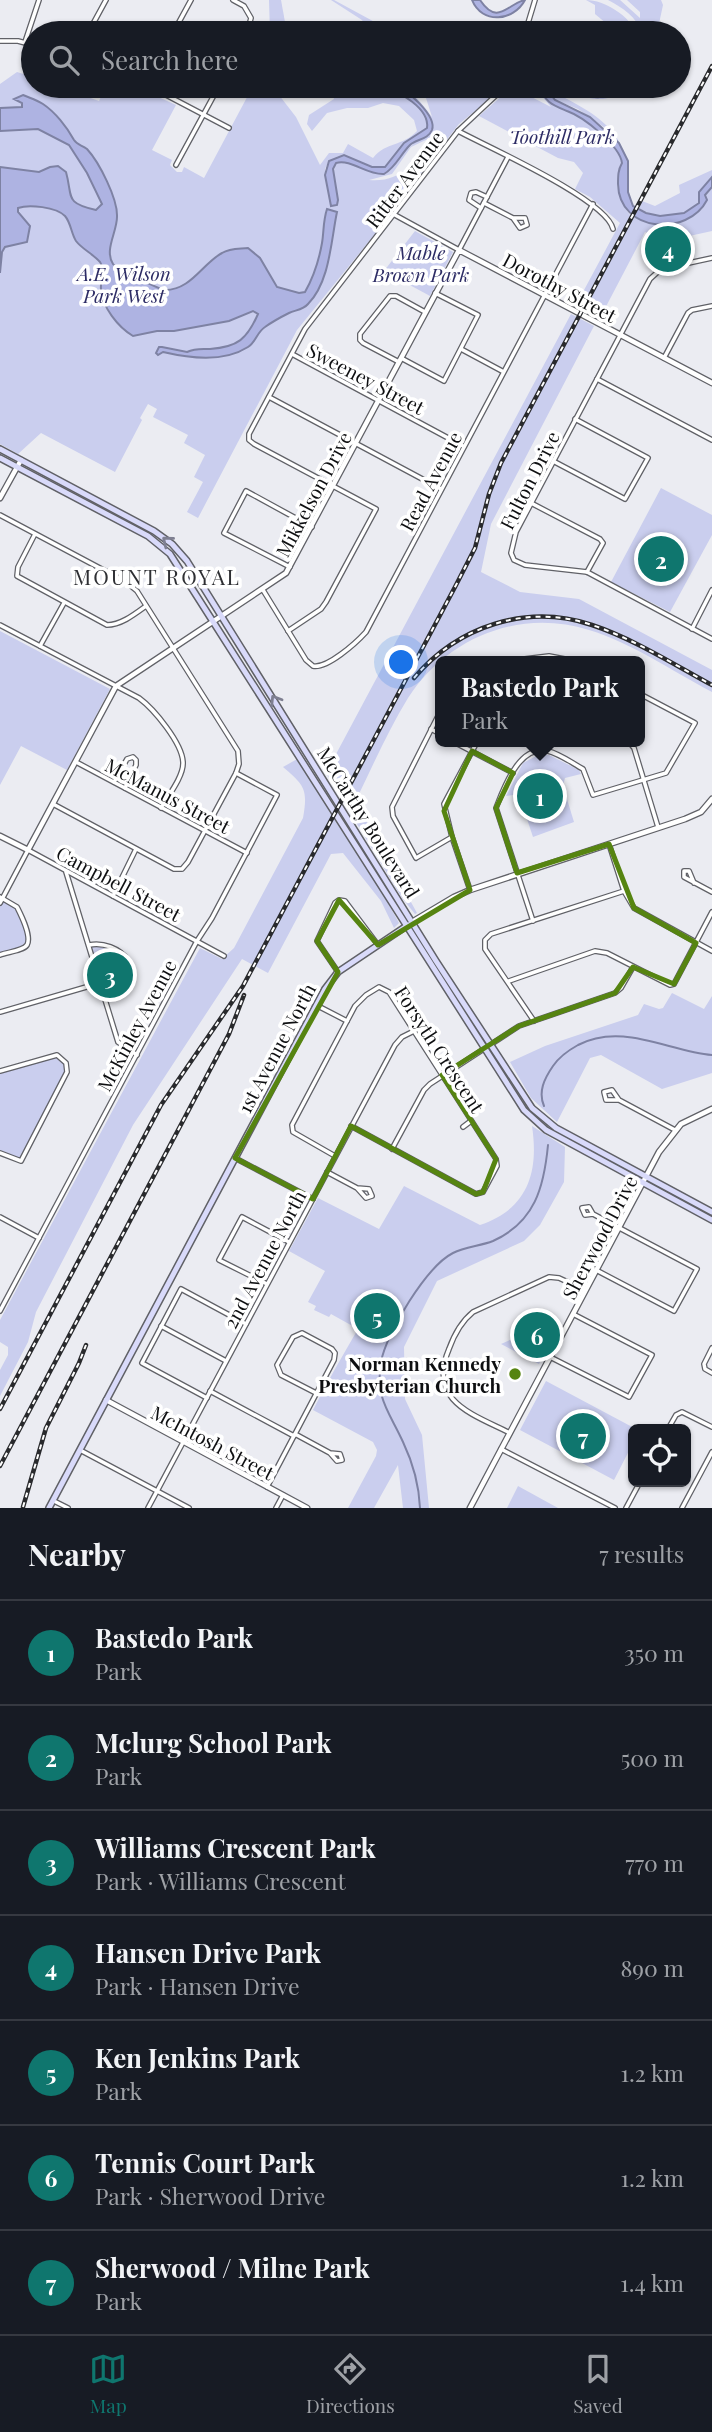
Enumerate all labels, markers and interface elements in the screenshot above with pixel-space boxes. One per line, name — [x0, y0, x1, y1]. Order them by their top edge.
search box — [21, 21, 691, 98]
icon: search — [45, 41, 83, 79]
text: Search here — [101, 42, 238, 77]
park label: Toothill Park — [510, 123, 615, 149]
street label: Ritter Avenue — [359, 125, 449, 233]
pin: 4 — [645, 223, 691, 275]
park label: Mable Brown Park — [372, 239, 470, 287]
street label: Dorothy Street — [499, 246, 622, 328]
park label: A.E. Wilson Park West — [75, 260, 171, 308]
street label: Sweeney Street — [303, 336, 430, 420]
street label: Fulton Drive — [493, 426, 565, 534]
street label: Mikkelson Drive — [269, 427, 357, 561]
street label: Read Avenue — [393, 427, 467, 535]
pin: 2 — [638, 533, 684, 585]
one-way arrow — [162, 537, 175, 549]
district label: MOUNT ROYAL — [73, 562, 241, 590]
your location — [384, 645, 418, 679]
popup — [435, 656, 645, 747]
text: Bastedo Park — [461, 669, 619, 704]
one-way arrow — [270, 694, 283, 707]
text: Park — [461, 704, 508, 735]
street label: McCarthy Boulevard — [312, 741, 426, 903]
street label: McManus Street — [101, 751, 235, 839]
pin: 1 — [517, 770, 563, 822]
street label: Campbell Street — [52, 839, 186, 927]
pin: 3 — [87, 949, 133, 1001]
street label: McKinley Avenue — [90, 955, 182, 1095]
street label: 1st Avenue North — [231, 979, 321, 1117]
street label: Forsyth Crescent — [389, 981, 491, 1118]
street label: Sherwood Drive — [555, 1170, 643, 1304]
street label: 2nd Avenue North — [217, 1185, 311, 1333]
pin: 5 — [354, 1290, 400, 1342]
pin: 6 — [514, 1309, 560, 1361]
place label: Norman Kennedy Presbyterian Church — [318, 1350, 501, 1398]
marker: Norman Kennedy Presbyterian Church — [507, 1366, 523, 1382]
street label: McIntosh Street — [147, 1399, 279, 1485]
pin: 7 — [560, 1410, 606, 1462]
map controls — [628, 1424, 691, 1487]
button: locate — [628, 1424, 691, 1487]
text: Nearby — [28, 1534, 126, 1574]
text: 7 results — [599, 1538, 684, 1569]
text: Bastedo Park — [95, 1620, 253, 1655]
text: 1 — [47, 1637, 55, 1668]
text: 350 m — [624, 1637, 684, 1668]
text: Park — [95, 1655, 142, 1686]
text: Mclurg School Park — [95, 1725, 332, 1760]
text: 2 — [45, 1742, 57, 1773]
text: 500 m — [621, 1742, 684, 1773]
text: Park — [95, 1760, 142, 1791]
text: Williams Crescent Park — [95, 1830, 376, 1865]
text: 3 — [45, 1847, 57, 1878]
text: 770 m — [625, 1847, 684, 1878]
text: Park · Williams Crescent — [95, 1865, 346, 1896]
text: Hansen Drive Park — [95, 1935, 321, 1970]
text: 4 — [45, 1952, 57, 1983]
text: 890 m — [620, 1952, 684, 1983]
text: Park · Hansen Drive — [95, 1970, 300, 2001]
text: Ken Jenkins Park — [95, 2040, 300, 2075]
text: 5 — [46, 2057, 56, 2088]
text: 1.2 km — [621, 2057, 684, 2088]
text: Park — [95, 2075, 142, 2106]
text: Tennis Court Park — [95, 2145, 315, 2180]
text: 6 — [45, 2162, 57, 2193]
text: 1.2 km — [621, 2162, 684, 2193]
text: Park · Sherwood Drive — [95, 2180, 325, 2211]
text: Sherwood / Milne Park — [95, 2250, 370, 2285]
text: 7 — [46, 2267, 56, 2298]
text: 1.4 km — [620, 2267, 684, 2298]
text: Park — [95, 2285, 142, 2316]
tab: Map — [89, 2350, 127, 2418]
tab: Directions — [306, 2350, 395, 2418]
tab: Saved — [573, 2350, 623, 2418]

